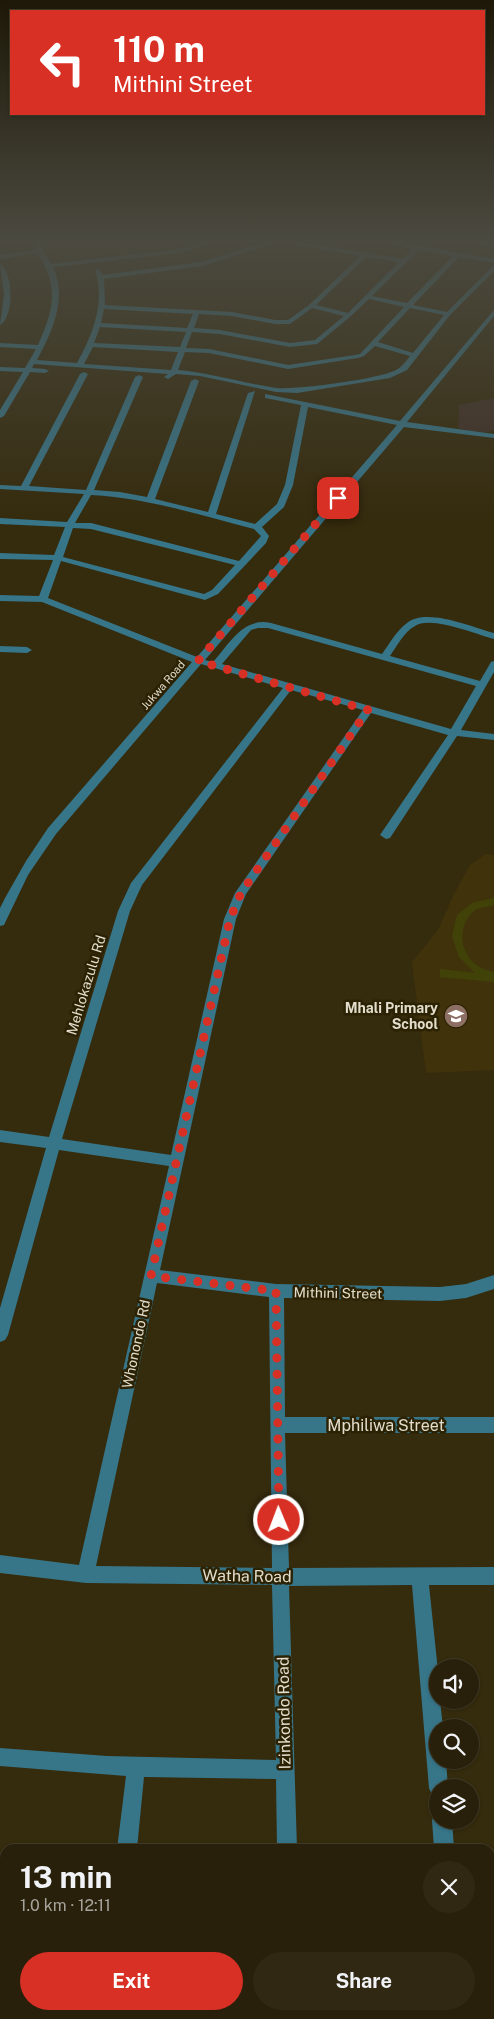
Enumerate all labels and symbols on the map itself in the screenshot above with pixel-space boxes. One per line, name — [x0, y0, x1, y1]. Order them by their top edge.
pin — [317, 477, 359, 519]
street label: Jukwa Road — [139, 658, 187, 712]
street label: Mehlokazulu Rd — [63, 933, 109, 1037]
place label: Mhali Primary School — [345, 1000, 438, 1032]
school or university icon: Mhali Primary School — [443, 1003, 469, 1029]
street label: Mithini Street — [293, 1284, 383, 1302]
street label: Whonondo Rd — [119, 1298, 153, 1390]
street label: Mphiliwa Street — [327, 1416, 445, 1435]
position arrow — [252, 1493, 304, 1545]
street label: Watha Road — [202, 1566, 292, 1586]
street label: Izinkondo Road — [274, 1657, 294, 1769]

